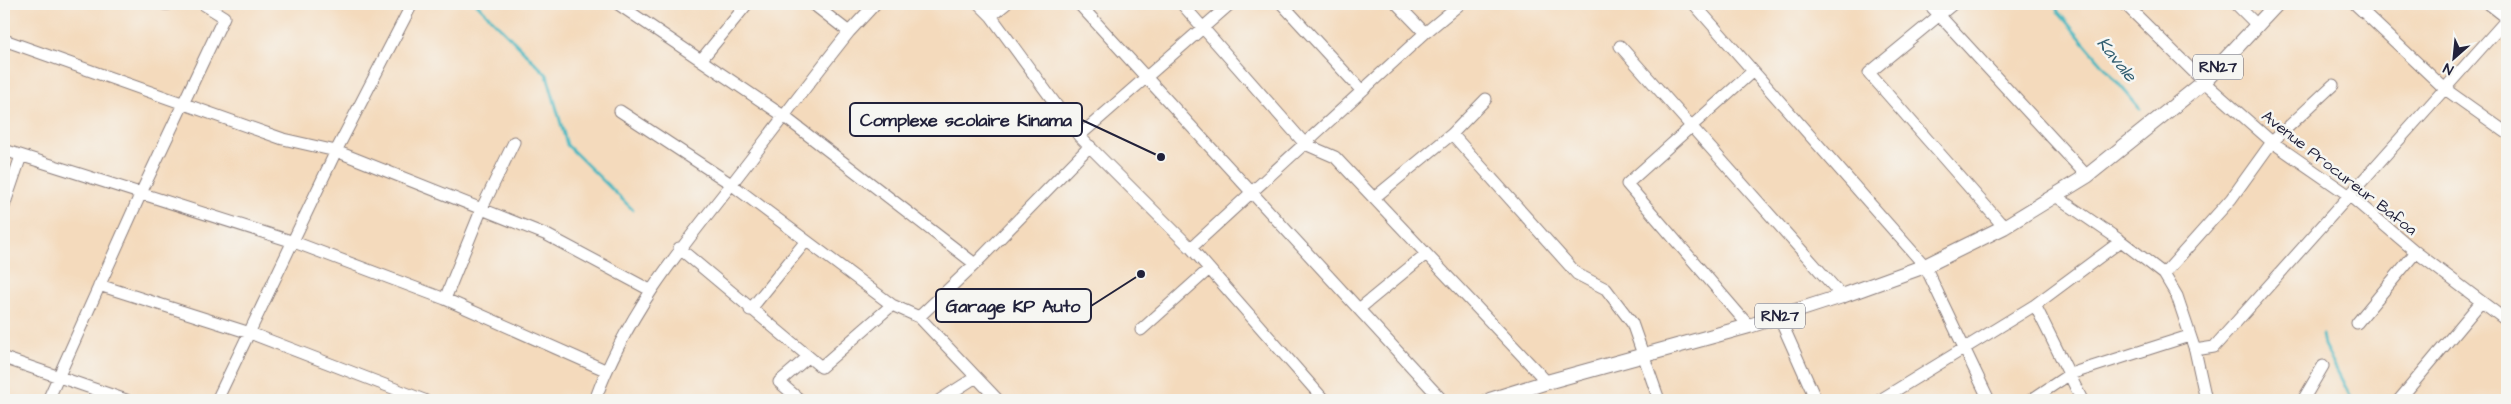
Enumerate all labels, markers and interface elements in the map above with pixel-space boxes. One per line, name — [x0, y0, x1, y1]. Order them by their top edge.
water label: Kavale — [2091, 32, 2143, 88]
north arrow — [2428, 32, 2478, 82]
road number: RN27 — [2193, 54, 2243, 80]
text: N — [2440, 58, 2457, 80]
callout: Complexe scolaire Kinama — [850, 103, 1082, 136]
street label: Avenue Procureur Bafoa — [2257, 105, 2422, 240]
text: Complexe scolaire Kinama — [860, 108, 1073, 133]
callout: Garage KP Auto — [936, 289, 1091, 322]
text: Garage KP Auto — [946, 294, 1081, 320]
road number: RN27 — [1755, 304, 1805, 328]

